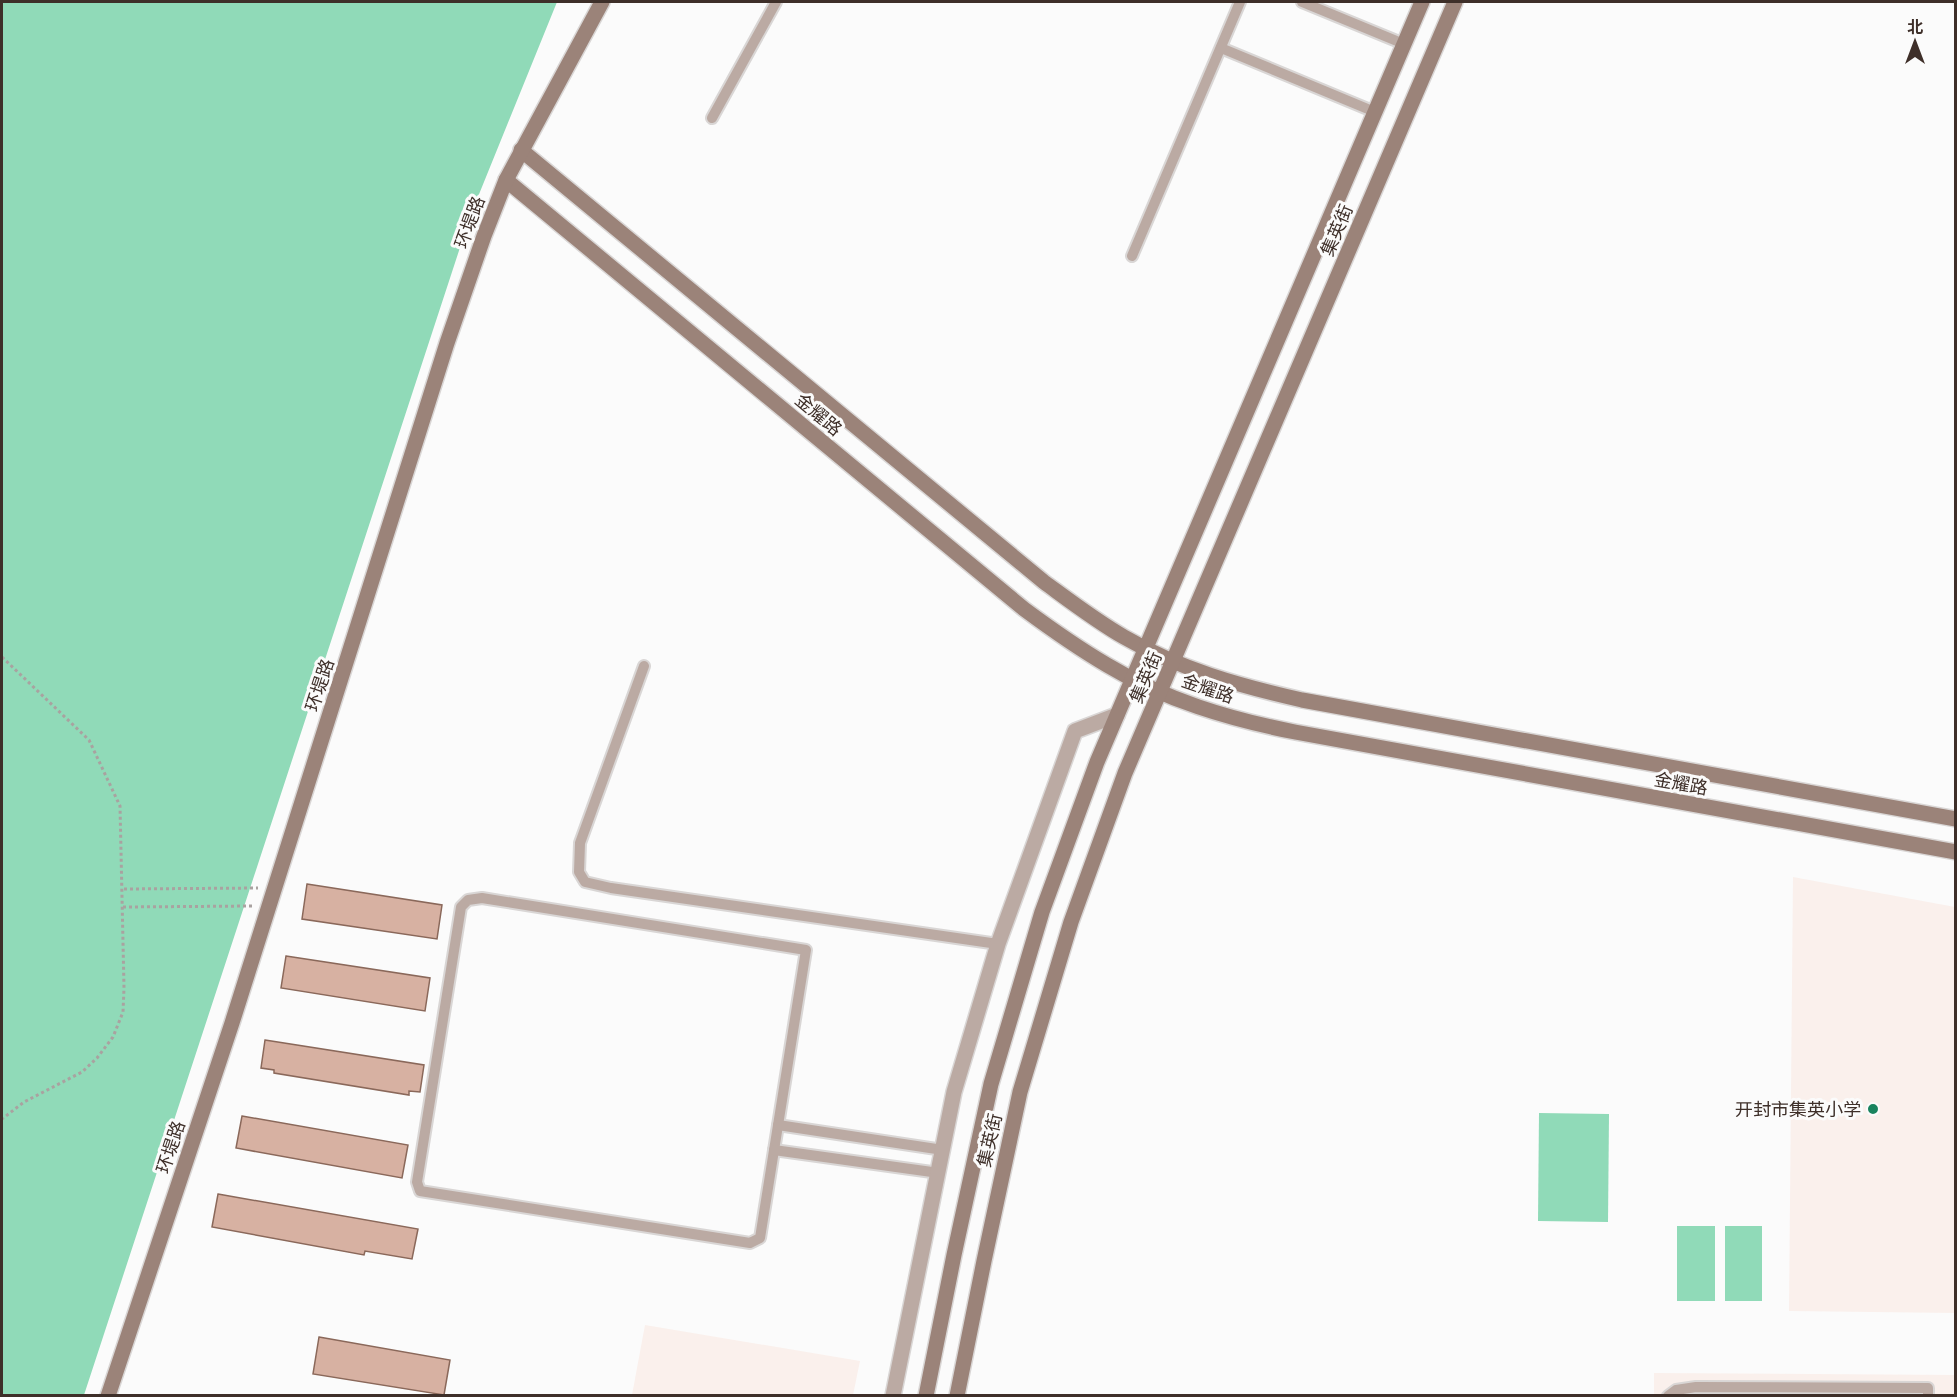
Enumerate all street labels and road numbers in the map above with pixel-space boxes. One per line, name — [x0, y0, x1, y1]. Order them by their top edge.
street label: 环堤路 — [449, 193, 489, 251]
street label: 集英街 — [1315, 201, 1357, 259]
street label: 金耀路 — [791, 388, 847, 440]
street label: 集英街 — [1124, 648, 1166, 706]
street label: 环堤路 — [300, 656, 338, 714]
street label: 金耀路 — [1179, 669, 1237, 707]
street label: 金耀路 — [1653, 767, 1709, 799]
street label: 集英街 — [972, 1111, 1006, 1169]
street label: 环堤路 — [151, 1118, 189, 1176]

